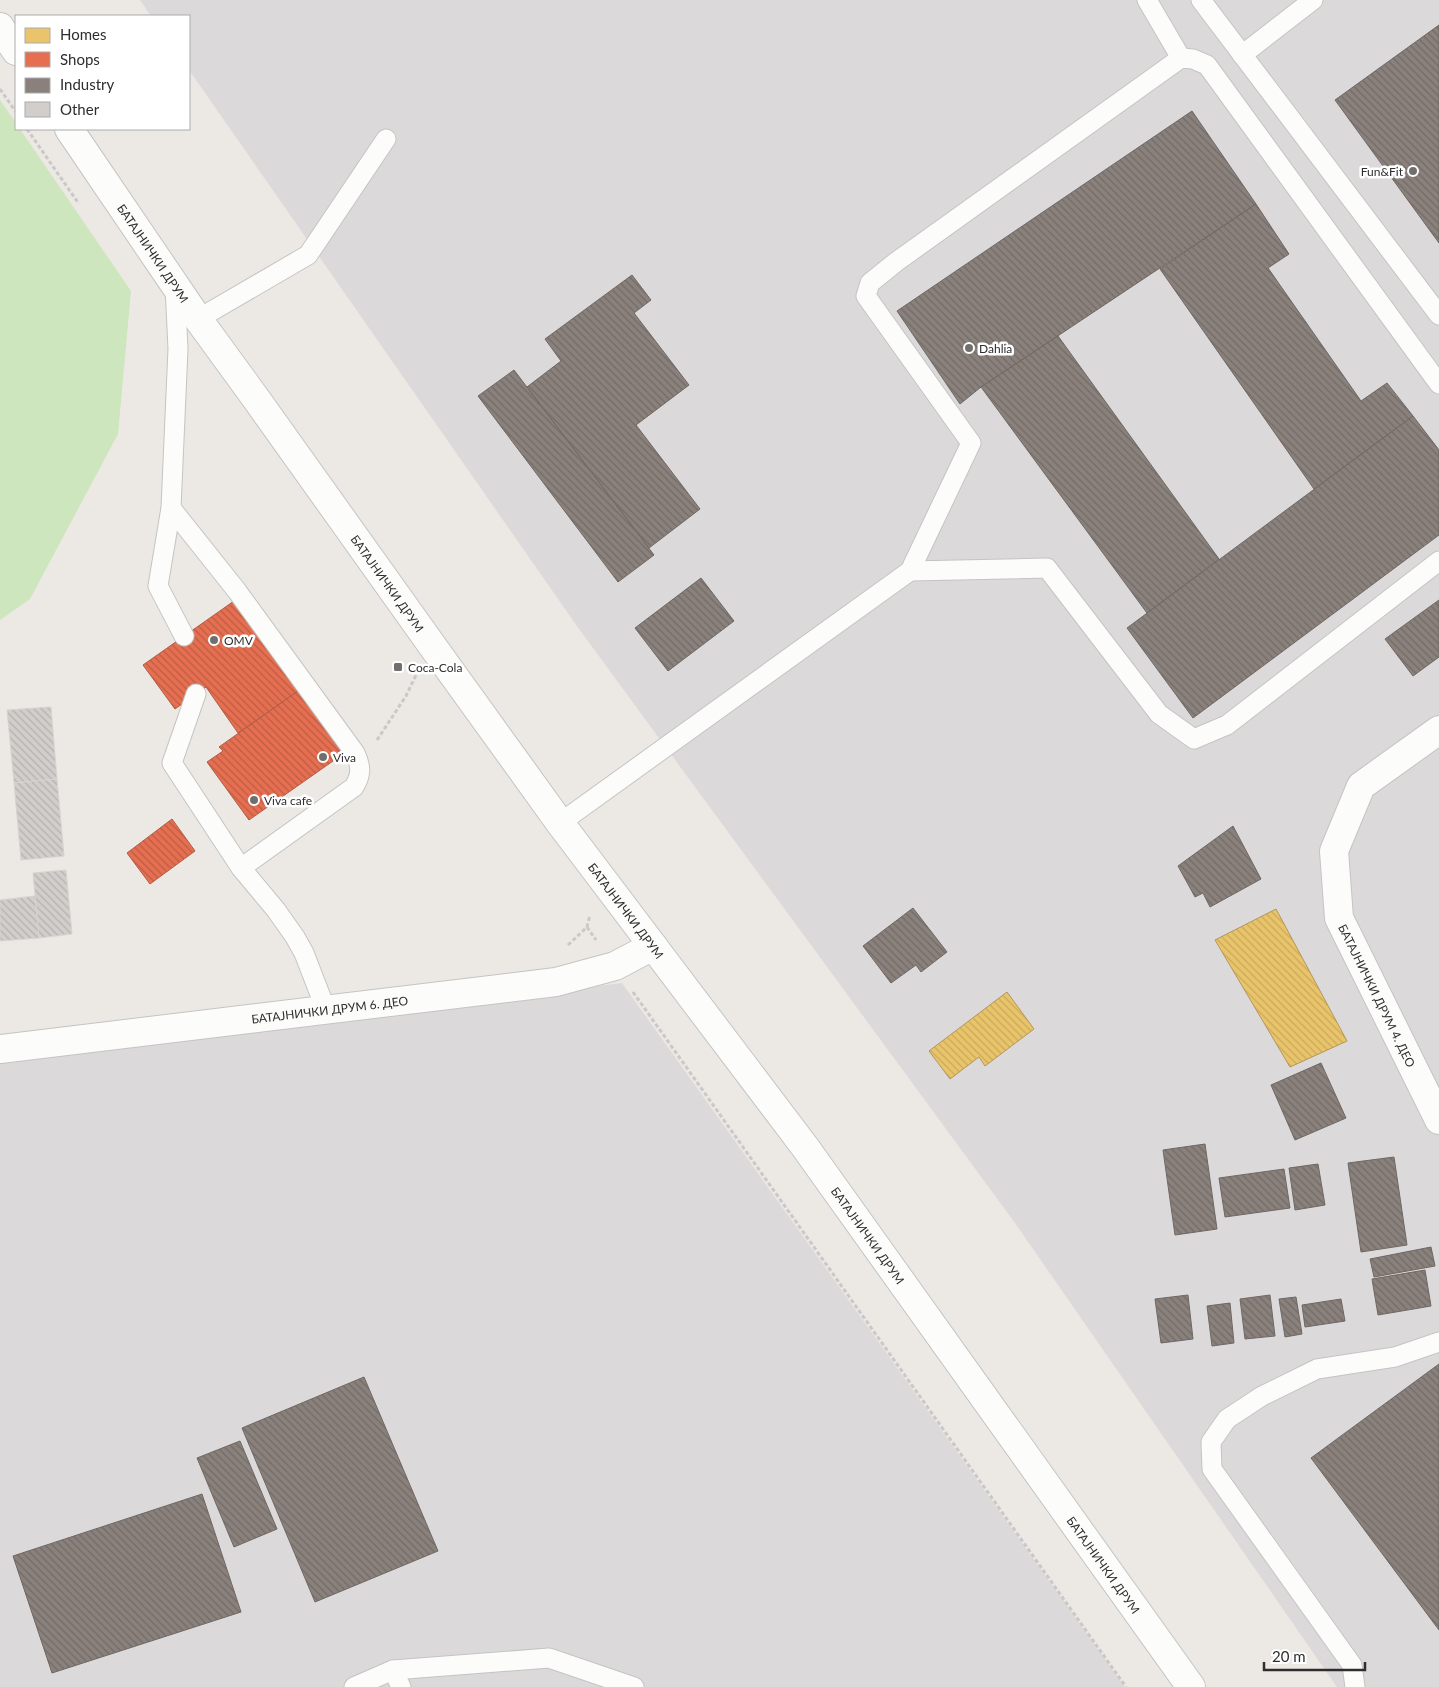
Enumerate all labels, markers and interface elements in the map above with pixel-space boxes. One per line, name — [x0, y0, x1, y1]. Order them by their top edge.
legend — [15, 15, 190, 130]
text: Homes — [60, 25, 106, 43]
text: Shops — [60, 50, 100, 68]
text: Industry — [60, 75, 115, 93]
text: Other — [60, 100, 100, 118]
place label: Fun&Fit — [1361, 164, 1404, 179]
marker: Fun&Fit — [1407, 165, 1419, 177]
street label: БАТАЈНИЧКИ ДРУМ — [114, 201, 192, 305]
place label: Dahlia — [979, 341, 1012, 356]
marker: Dahlia — [963, 342, 975, 354]
street label: БАТАЈНИЧКИ ДРУМ — [348, 532, 427, 635]
place label: OMV — [224, 633, 254, 648]
marker: OMV — [208, 634, 220, 646]
place label: Coca-Cola — [408, 660, 462, 675]
marker: Coca-Cola — [392, 661, 404, 673]
place label: Viva — [333, 750, 356, 765]
marker: Viva — [317, 751, 329, 763]
place label: Viva cafe — [264, 793, 312, 808]
marker: Viva cafe — [248, 794, 260, 806]
street label: БАТАЈНИЧКИ ДРУМ — [585, 860, 667, 961]
street label: БАТАЈНИЧКИ ДРУМ 4. ДЕО — [1336, 921, 1419, 1070]
street label: БАТАЈНИЧКИ ДРУМ 6. ДЕО — [250, 992, 409, 1026]
street label: БАТАЈНИЧКИ ДРУМ — [828, 1184, 908, 1287]
street label: БАТАЈНИЧКИ ДРУМ — [1064, 1513, 1143, 1616]
scale bar — [1264, 1640, 1365, 1672]
text: 20 m — [1272, 1647, 1306, 1665]

